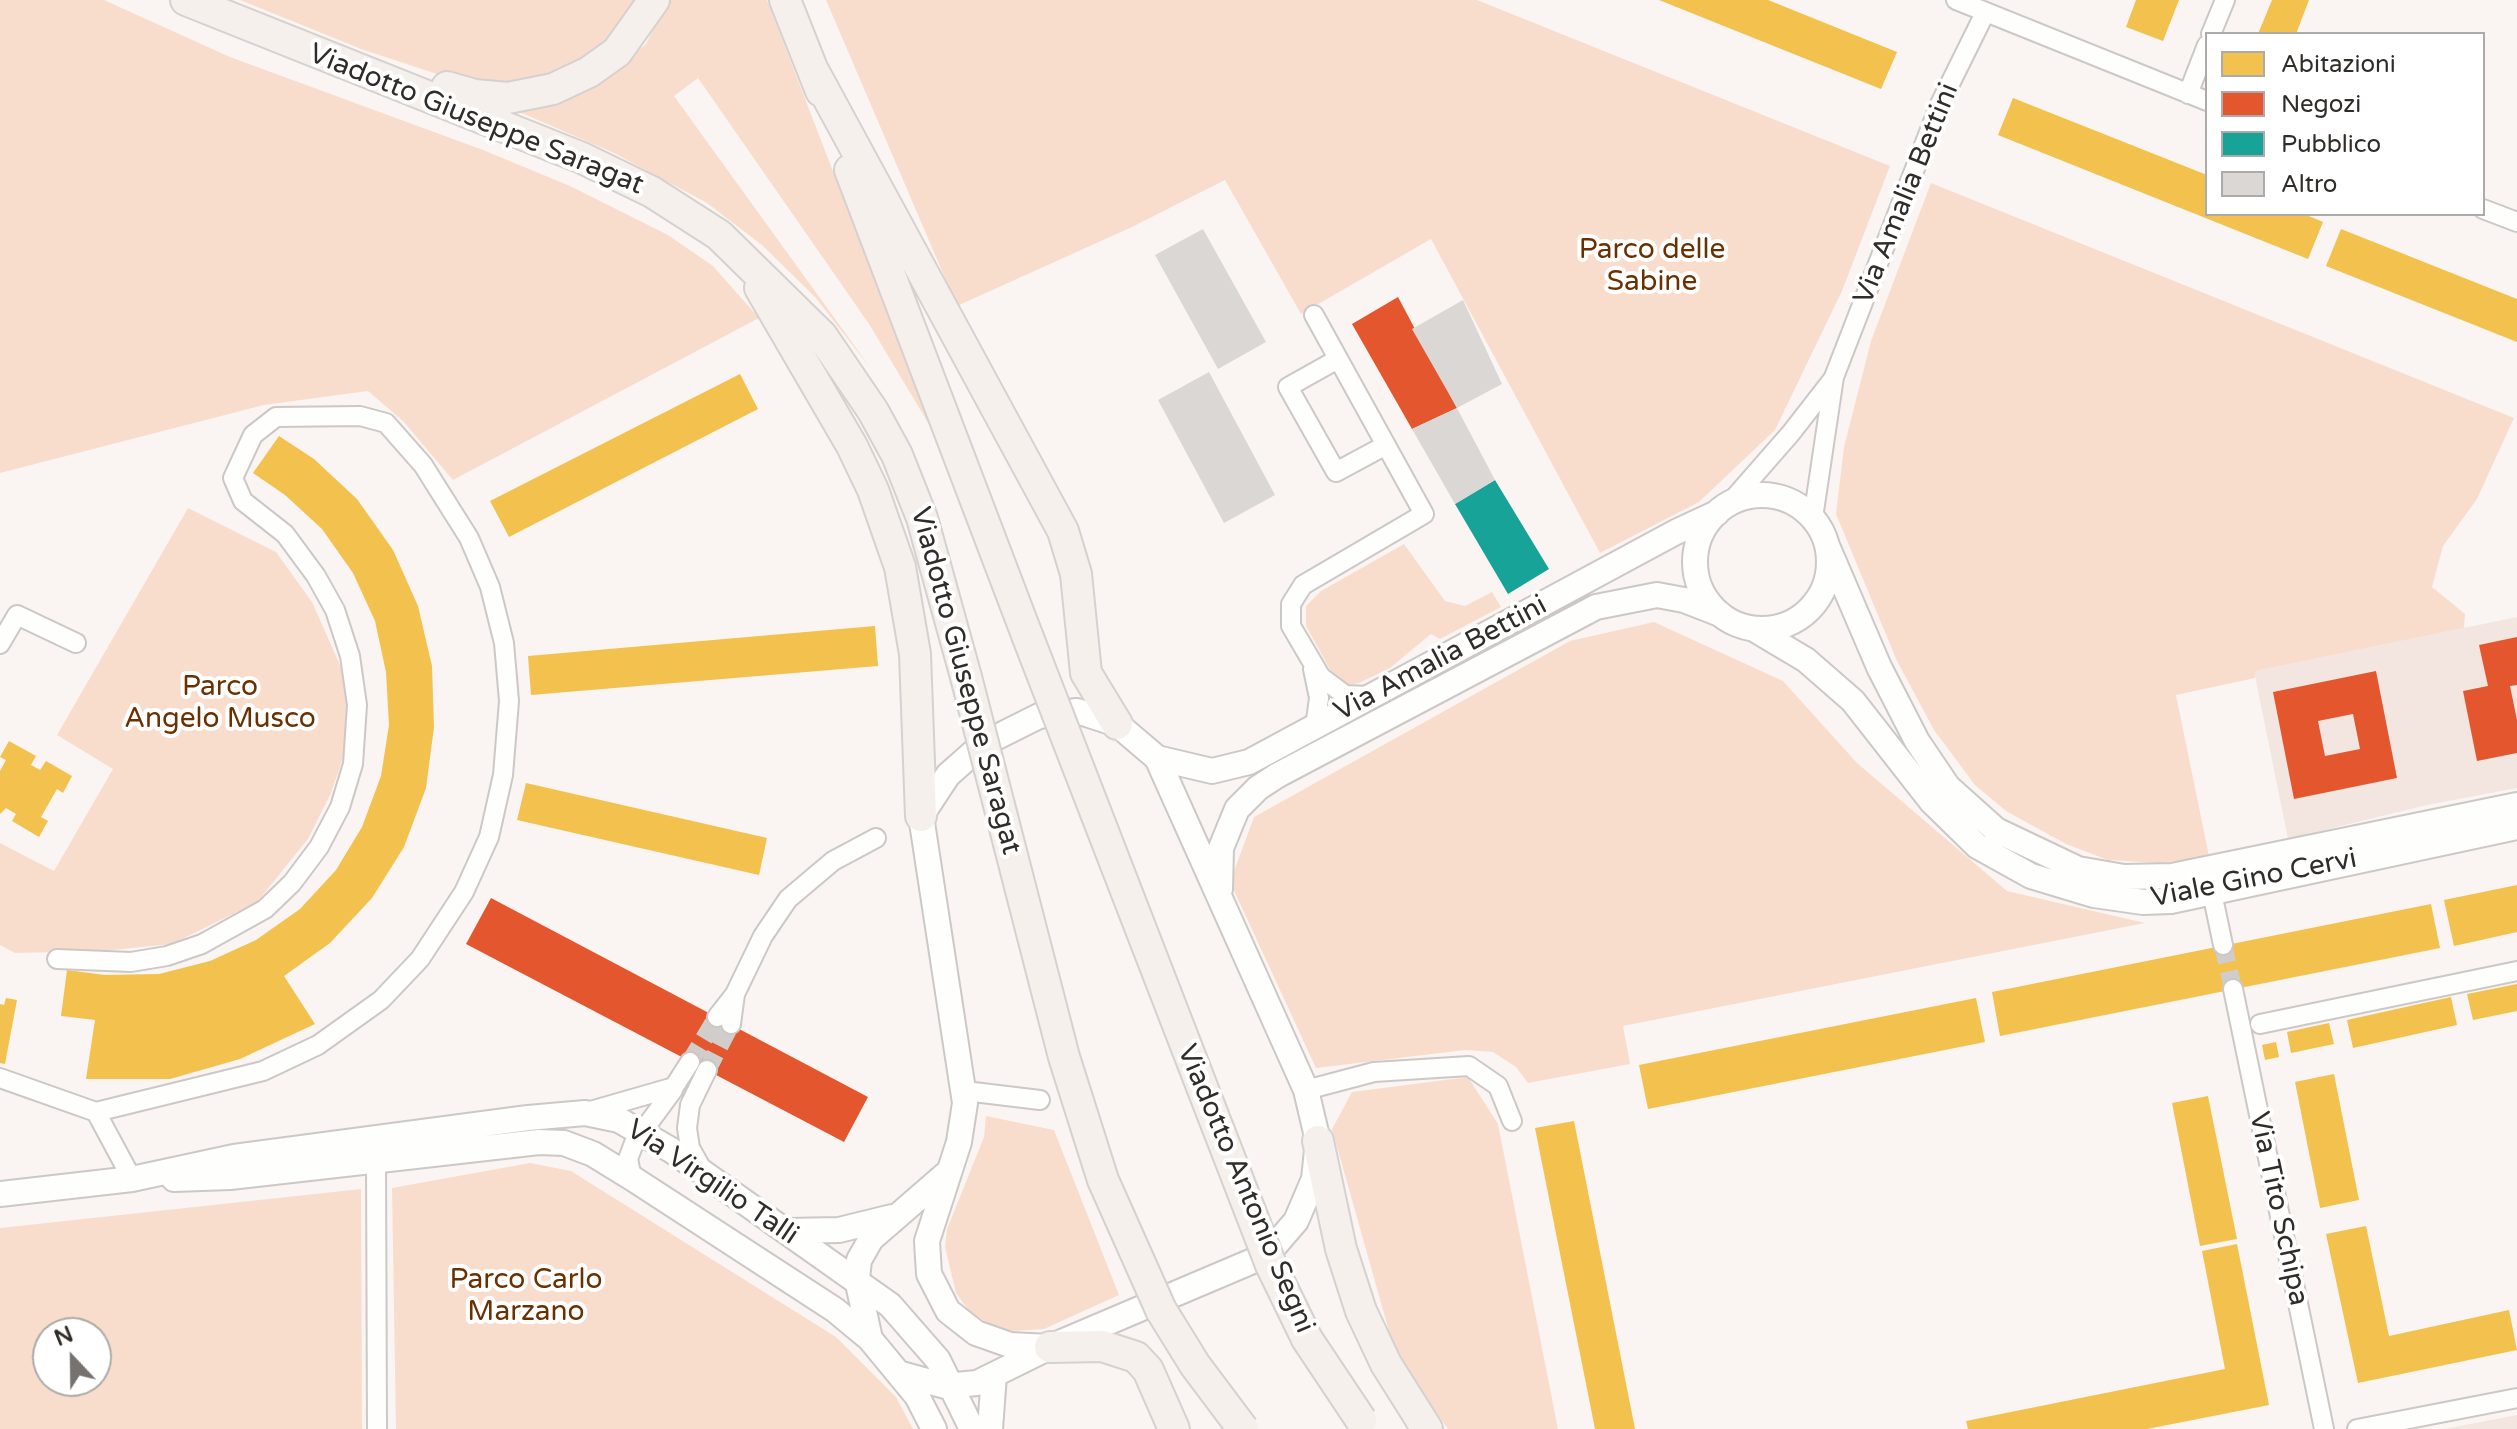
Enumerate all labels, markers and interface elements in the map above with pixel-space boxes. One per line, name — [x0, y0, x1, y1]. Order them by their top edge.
legend — [2205, 32, 2485, 216]
street label: Viadotto Giuseppe Saragat — [304, 37, 648, 203]
text: Abitazioni — [2281, 50, 2396, 79]
street label: Via Amalia Bettini — [1847, 78, 1967, 310]
text: Negozi — [2281, 90, 2361, 119]
text: Pubblico — [2281, 130, 2381, 159]
text: Altro — [2281, 170, 2337, 199]
park label: Parco delle Sabine — [1579, 234, 1725, 300]
street label: Viadotto Giuseppe Saragat — [902, 504, 1028, 858]
street label: Via Amalia Bettini — [1329, 589, 1553, 729]
park label: Parco Angelo Musco — [124, 671, 316, 737]
street label: Viale Gino Cervi — [2148, 843, 2360, 915]
street label: Viadotto Antonio Segni — [1169, 1040, 1321, 1338]
street label: Via Tito Schipa — [2241, 1109, 2315, 1309]
street label: Via Virgilio Talli — [620, 1113, 804, 1253]
park label: Parco Carlo Marzano — [449, 1264, 603, 1330]
north arrow — [32, 1317, 112, 1397]
text: N — [51, 1321, 77, 1352]

